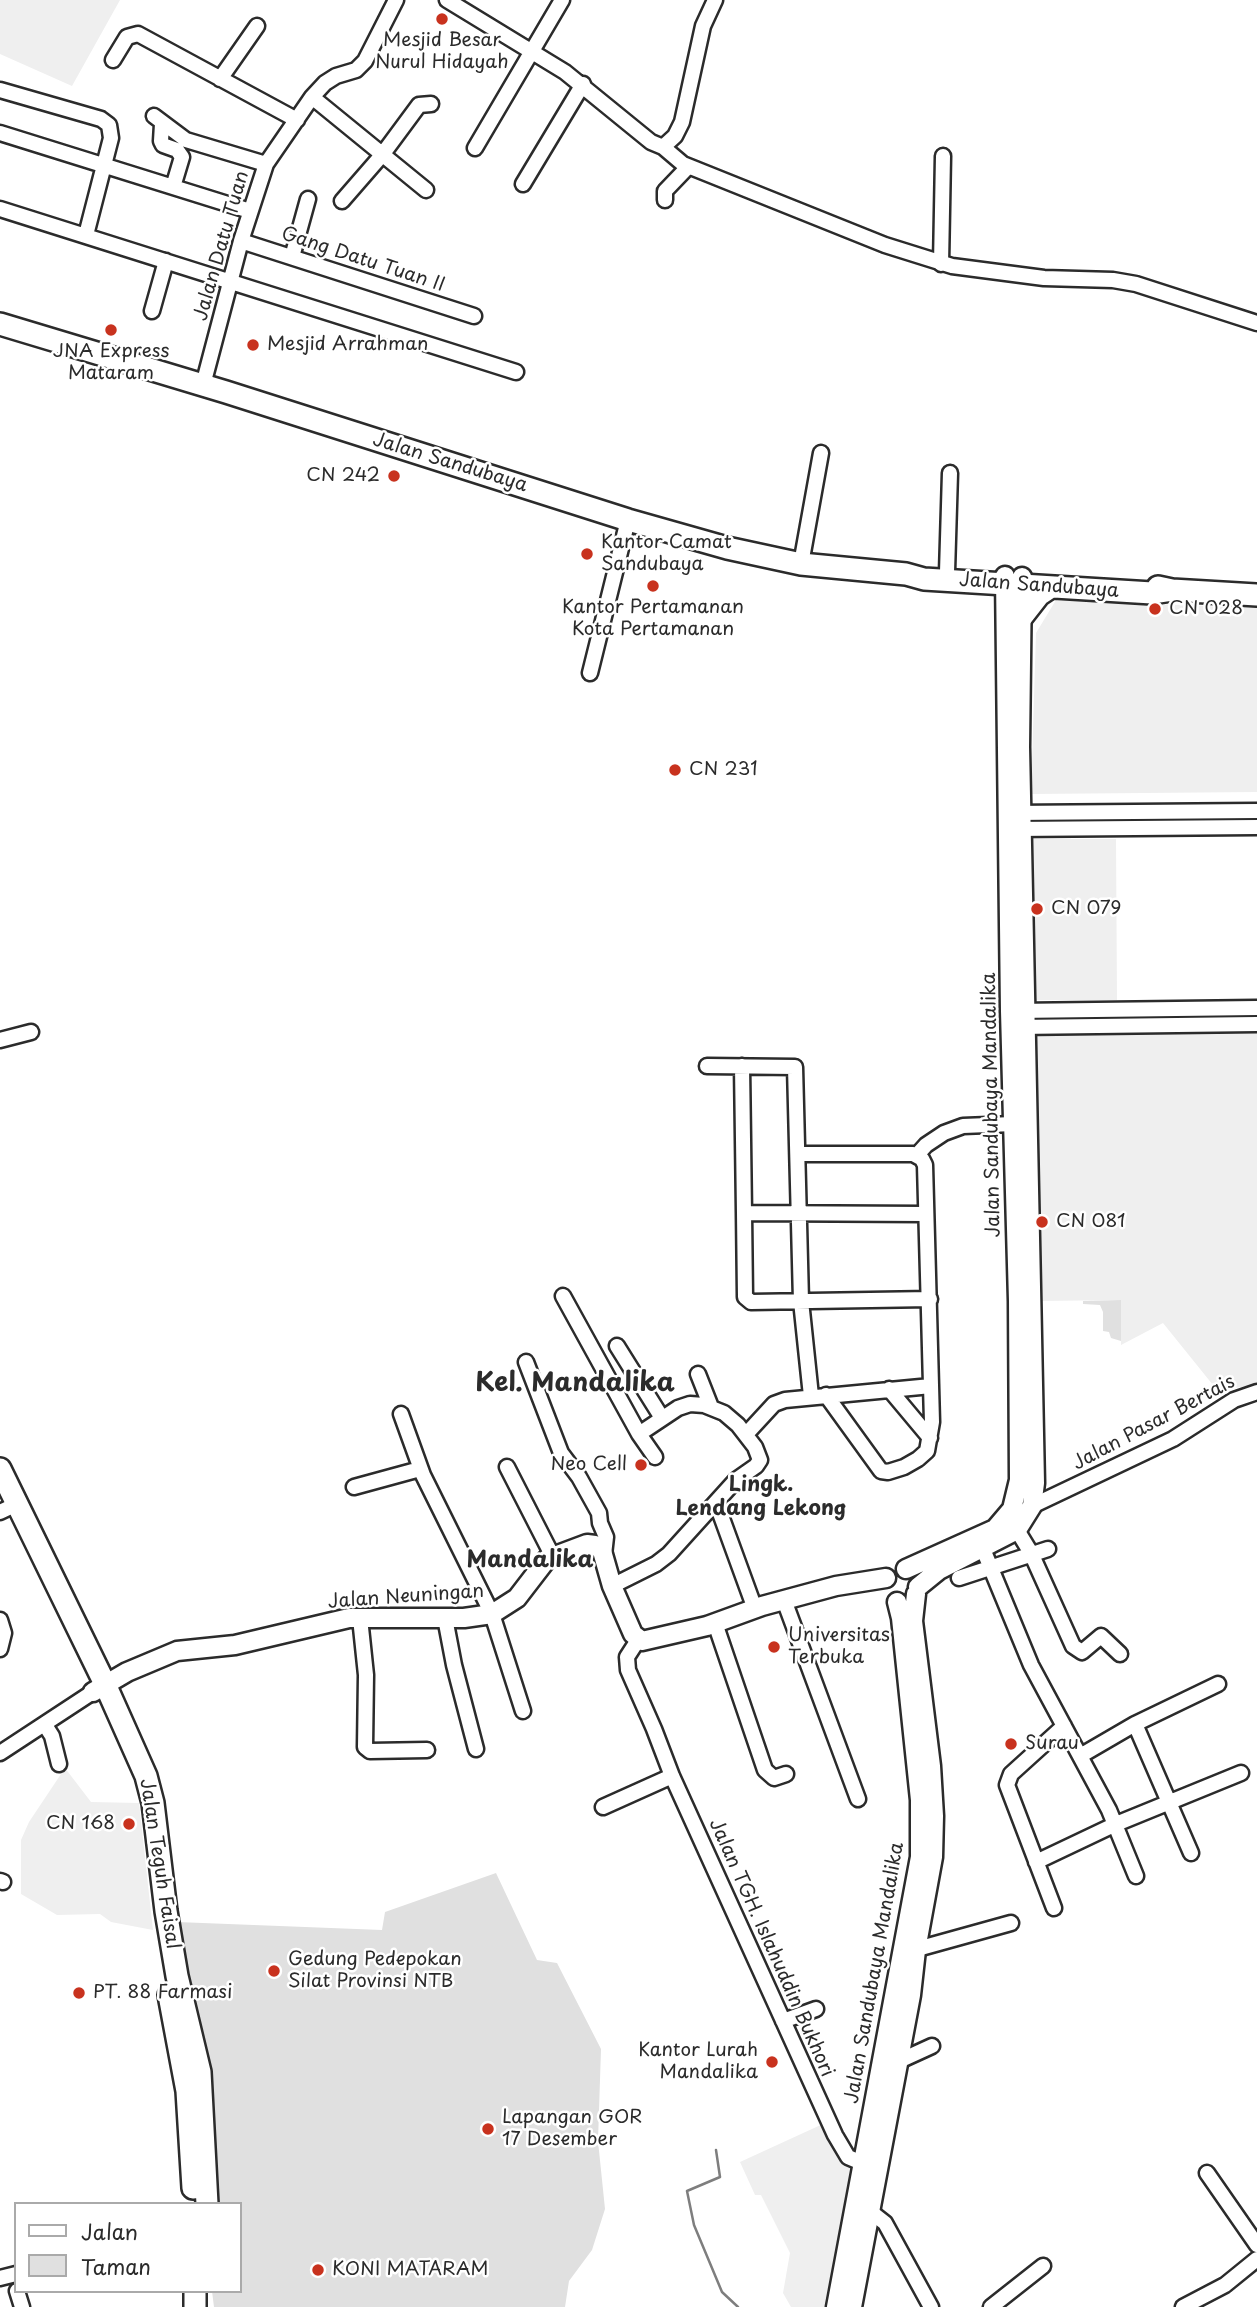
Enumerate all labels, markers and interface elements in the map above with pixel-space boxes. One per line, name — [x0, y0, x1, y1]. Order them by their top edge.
marker: Mesjid Besar Nurul Hidayah — [434, 11, 450, 27]
place label: Mesjid Besar Nurul Hidayah — [375, 30, 509, 74]
street label: Jalan Datu Tuan — [190, 168, 254, 324]
street label: Gang Datu Tuan II — [278, 223, 448, 297]
marker: JNA Express Mataram — [103, 322, 119, 338]
place label: Mesjid Arrahman — [267, 334, 428, 356]
marker: Mesjid Arrahman — [245, 337, 261, 353]
place label: JNA Express Mataram — [53, 341, 169, 385]
street label: Jalan Sandubaya — [370, 429, 530, 497]
place label: CN 242 — [306, 465, 380, 487]
marker: CN 242 — [386, 468, 402, 484]
place label: Kantor Camat Sandubaya — [601, 532, 732, 576]
marker: Kantor Camat Sandubaya — [579, 546, 595, 562]
street label: Jalan Sandubaya — [958, 569, 1120, 603]
marker: Kantor Pertamanan Kota Pertamanan — [645, 578, 661, 594]
place label: Kantor Pertamanan Kota Pertamanan — [562, 597, 744, 641]
place label: CN 028 — [1169, 598, 1243, 620]
marker: CN 028 — [1147, 601, 1163, 617]
place label: CN 231 — [689, 759, 758, 781]
marker: CN 231 — [667, 762, 683, 778]
place label: CN 079 — [1051, 898, 1121, 920]
marker: CN 079 — [1029, 901, 1045, 917]
street label: Jalan Sandubaya Mandalika — [978, 972, 1006, 1238]
place label: CN 081 — [1056, 1211, 1126, 1233]
marker: CN 081 — [1034, 1214, 1050, 1230]
district label: Kel. Mandalika — [475, 1368, 675, 1400]
street label: Jalan Pasar Bertais — [1069, 1371, 1239, 1475]
place label: Neo Cell — [551, 1454, 627, 1476]
marker: Neo Cell — [633, 1457, 649, 1473]
district label: Lingk. Lendang Lekong — [676, 1472, 846, 1522]
district label: Mandalika — [466, 1547, 594, 1575]
street label: Jalan Neuningan — [327, 1580, 485, 1614]
place label: Universitas Terbuka — [788, 1625, 890, 1669]
marker: Universitas Terbuka — [766, 1639, 782, 1655]
place label: Surau — [1025, 1733, 1079, 1755]
marker: Surau — [1003, 1736, 1019, 1752]
street label: Jalan Teguh Faisal — [134, 1777, 184, 1951]
place label: CN 168 — [46, 1813, 115, 1835]
street label: Jalan TGH. Islahuddin Bukhori — [704, 1815, 838, 2081]
marker: CN 168 — [121, 1816, 137, 1832]
street label: Jalan Sandubaya Mandalika — [841, 1841, 909, 2105]
place label: Gedung Pedepokan Silat Provinsi NTB — [288, 1949, 462, 1993]
marker: Gedung Pedepokan Silat Provinsi NTB — [266, 1963, 282, 1979]
place label: PT. 88 Farmasi — [93, 1982, 232, 2004]
marker: PT. 88 Farmasi — [71, 1985, 87, 2001]
place label: Kantor Lurah Mandalika — [638, 2040, 758, 2084]
marker: Kantor Lurah Mandalika — [764, 2054, 780, 2070]
place label: Lapangan GOR 17 Desember — [502, 2107, 642, 2151]
marker: Lapangan GOR 17 Desember — [480, 2121, 496, 2137]
legend — [14, 2202, 242, 2293]
text: Jalan — [81, 2215, 138, 2247]
text: Taman — [81, 2250, 151, 2282]
place label: KONI MATARAM — [332, 2259, 488, 2281]
marker: KONI MATARAM — [310, 2262, 326, 2278]

